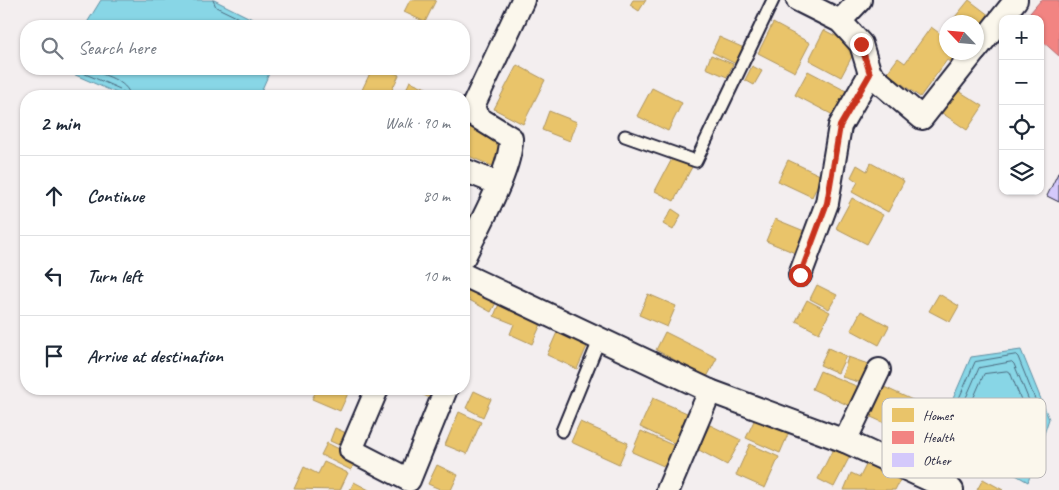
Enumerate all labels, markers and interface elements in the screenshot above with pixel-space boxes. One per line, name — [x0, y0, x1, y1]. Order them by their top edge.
north arrow — [939, 15, 984, 60]
map controls — [999, 15, 1044, 195]
button: + — [999, 15, 1044, 60]
search box — [20, 20, 470, 75]
route end — [850, 33, 873, 56]
icon: search — [38, 34, 66, 62]
text: Search here — [78, 36, 155, 60]
button: − — [999, 60, 1044, 105]
button: locate — [999, 105, 1044, 150]
text: 2 min — [40, 110, 80, 136]
text: Walk · 90 m — [385, 113, 450, 133]
button: layers — [999, 150, 1044, 195]
icon: ahead — [40, 182, 68, 210]
text: Continue — [87, 184, 144, 208]
text: 80 m — [423, 186, 450, 206]
icon: left — [40, 262, 68, 290]
text: Turn left — [87, 264, 142, 288]
route start — [789, 264, 812, 287]
text: 10 m — [423, 266, 450, 286]
icon: arrive — [40, 342, 68, 370]
text: Arrive at destination — [87, 344, 223, 368]
legend — [882, 398, 1046, 478]
text: Homes — [923, 407, 954, 424]
text: Health — [923, 429, 955, 446]
text: Other — [923, 452, 952, 469]

